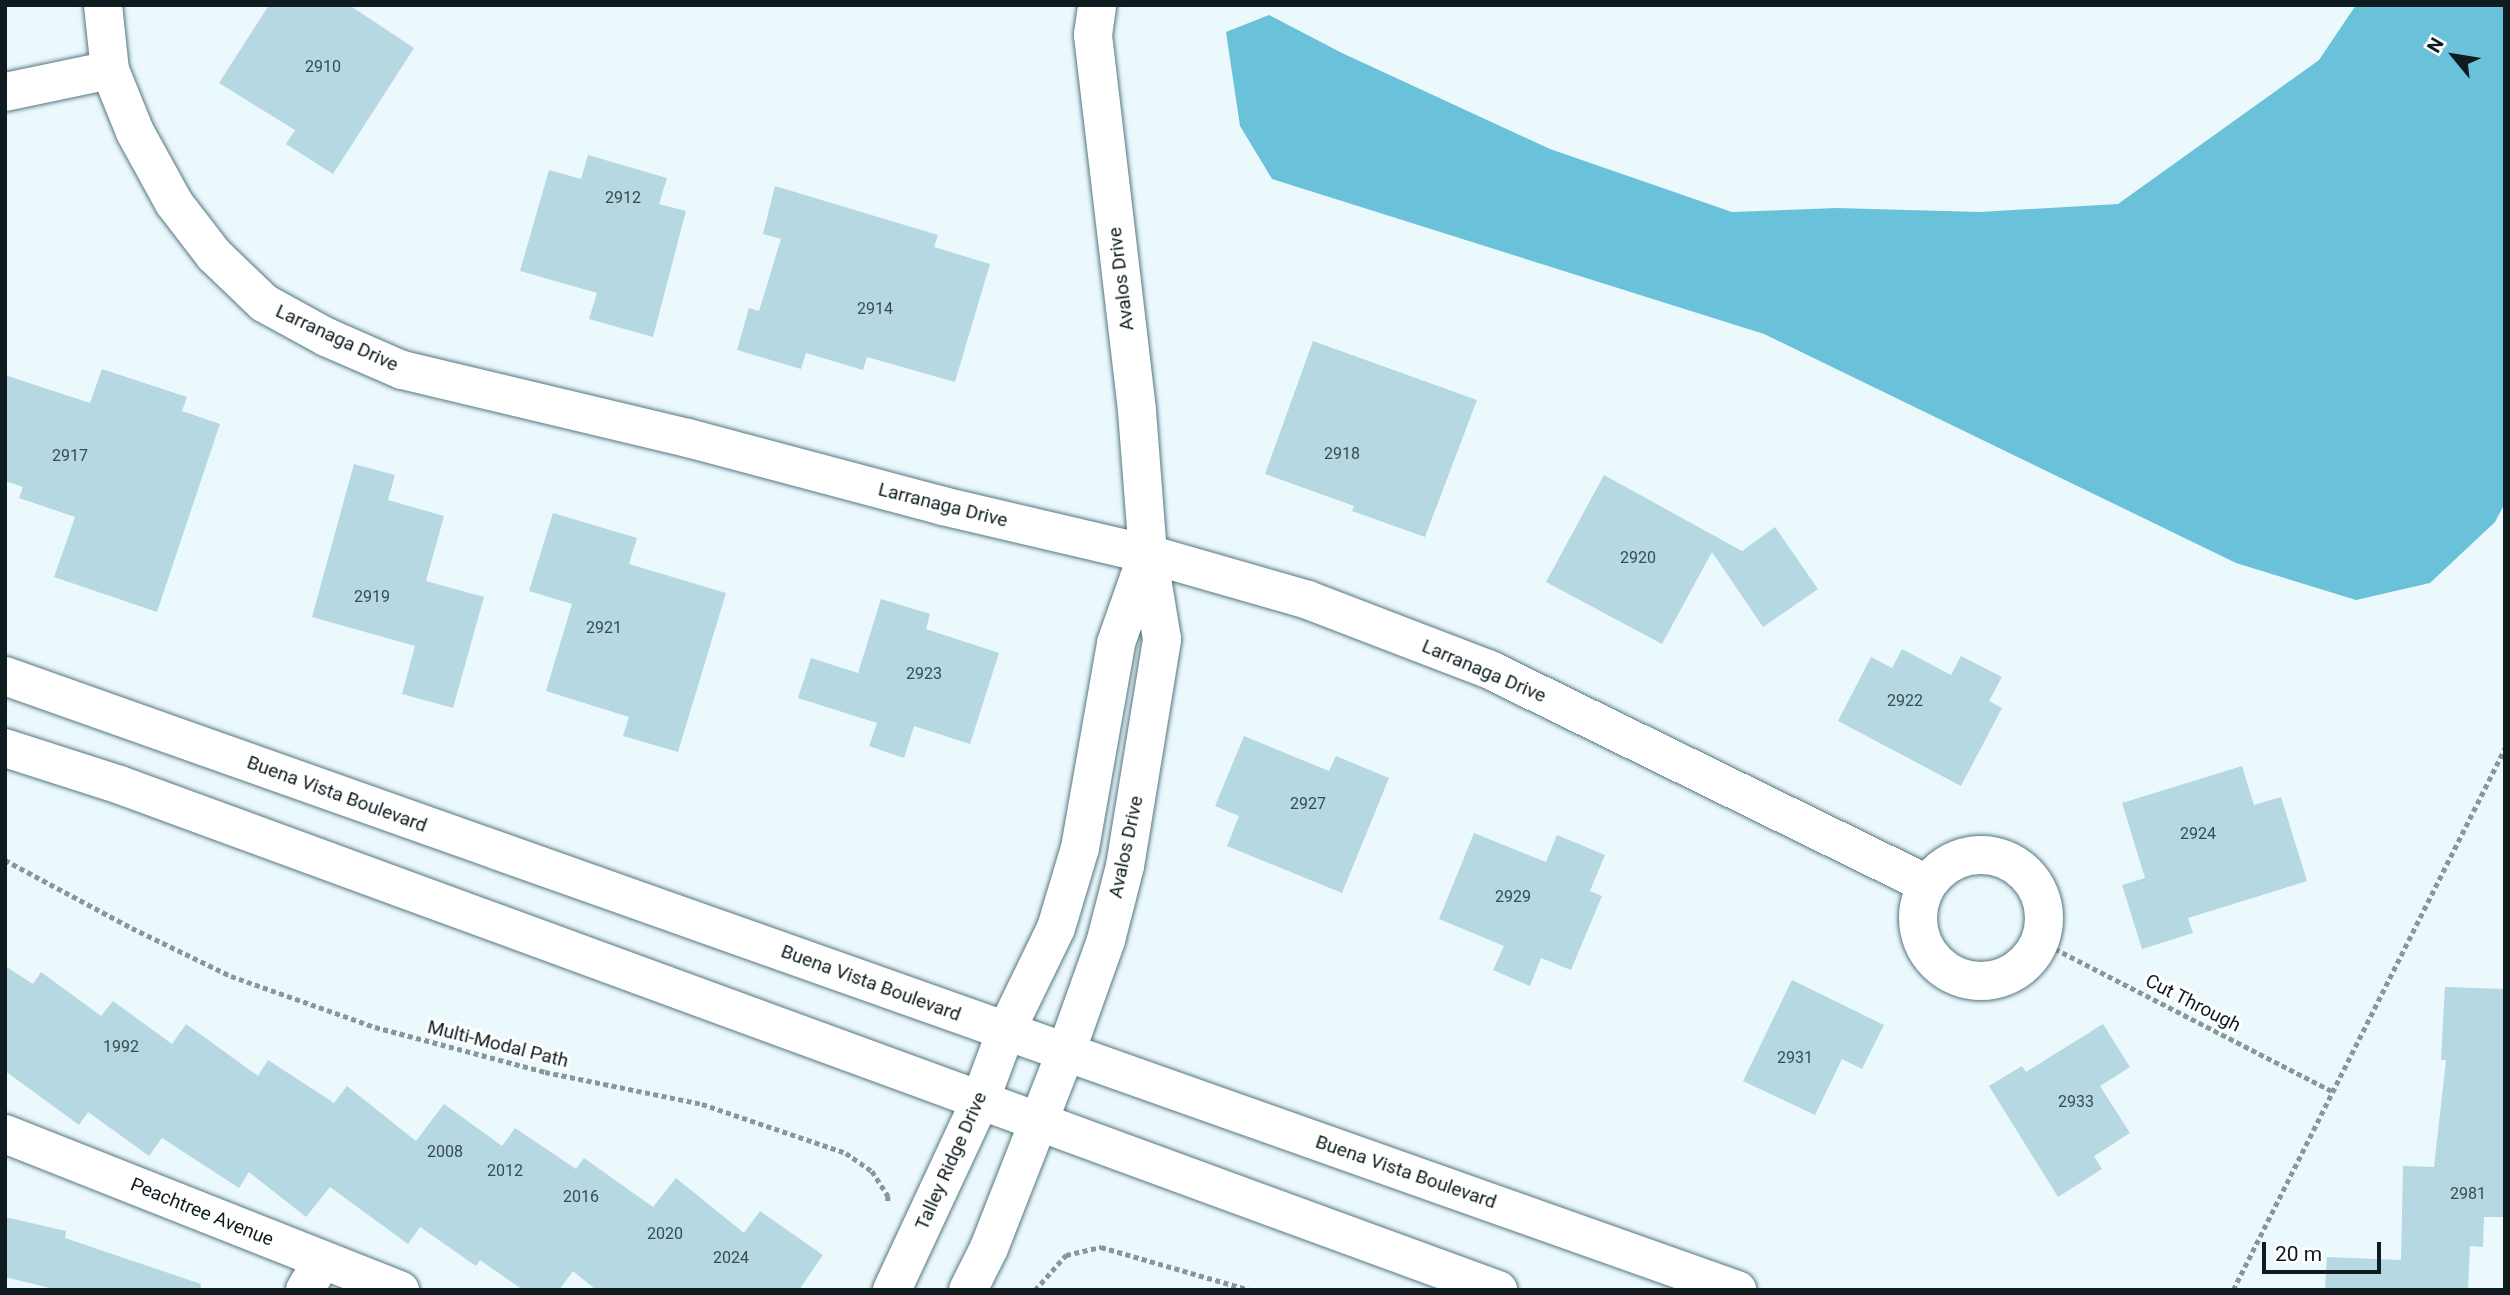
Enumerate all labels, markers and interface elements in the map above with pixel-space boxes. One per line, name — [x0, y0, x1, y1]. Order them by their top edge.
north arrow — [2419, 21, 2489, 91]
text: N — [2422, 34, 2449, 57]
house number: 2910 — [305, 57, 341, 77]
house number: 2912 — [605, 188, 641, 208]
street label: Avalos Drive — [1103, 226, 1139, 332]
house number: 2914 — [857, 299, 893, 319]
street label: Larranaga Drive — [272, 300, 402, 376]
house number: 2918 — [1324, 444, 1360, 464]
house number: 2917 — [52, 446, 88, 466]
street label: Larranaga Drive — [876, 478, 1010, 532]
house number: 2920 — [1620, 548, 1656, 568]
house number: 2919 — [354, 587, 390, 607]
house number: 2921 — [586, 618, 622, 638]
street label: Larranaga Drive — [1418, 635, 1550, 707]
house number: 2923 — [906, 664, 942, 684]
house number: 2922 — [1887, 691, 1923, 711]
street label: Buena Vista Boulevard — [244, 751, 430, 837]
street label: Avalos Drive — [1104, 794, 1148, 900]
house number: 2927 — [1290, 794, 1326, 814]
house number: 2924 — [2180, 824, 2216, 844]
house number: 2929 — [1495, 887, 1531, 907]
street label: Buena Vista Boulevard — [778, 940, 964, 1026]
street label: Cut Through — [2141, 969, 2245, 1037]
street label: Multi-Modal Path — [425, 1015, 571, 1073]
house number: 1992 — [103, 1037, 139, 1057]
house number: 2931 — [1777, 1048, 1813, 1068]
street label: Talley Ridge Drive — [910, 1088, 992, 1234]
house number: 2933 — [2058, 1092, 2094, 1112]
street label: Buena Vista Boulevard — [1313, 1130, 1499, 1214]
house number: 2008 — [427, 1142, 463, 1162]
house number: 2012 — [487, 1161, 523, 1181]
street label: Peachtree Avenue — [127, 1173, 277, 1251]
house number: 2981 — [2450, 1184, 2486, 1204]
house number: 2016 — [563, 1187, 599, 1207]
house number: 2020 — [647, 1224, 683, 1244]
scale bar — [2265, 1228, 2384, 1272]
text: 20 m — [2275, 1242, 2322, 1266]
house number: 2024 — [713, 1248, 749, 1268]

